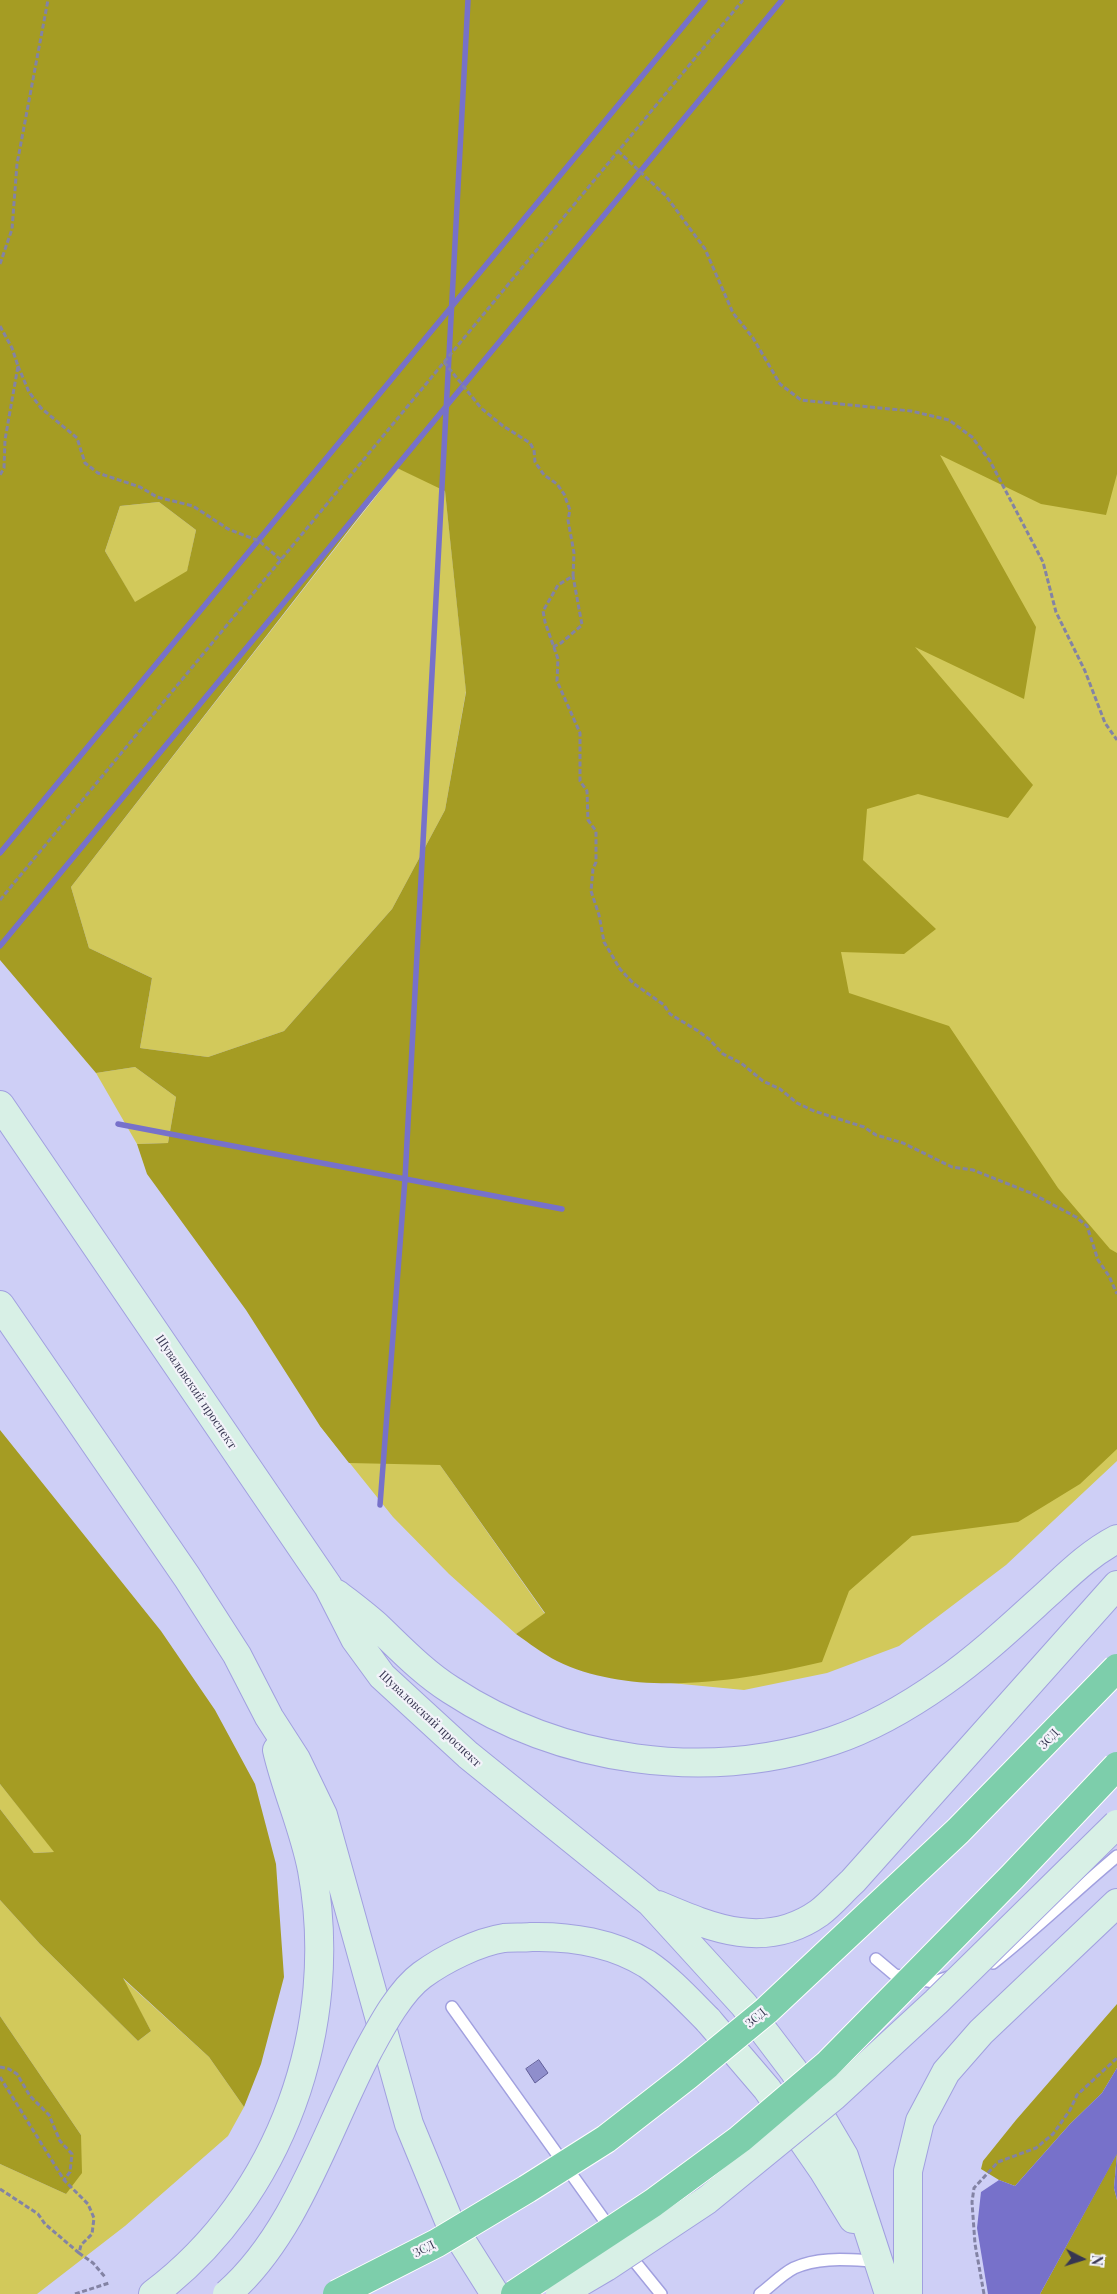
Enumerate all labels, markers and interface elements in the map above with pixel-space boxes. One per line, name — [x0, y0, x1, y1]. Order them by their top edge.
street label: Шуваловский проспект — [152, 1332, 240, 1452]
street label: Шуваловский проспект — [376, 1668, 484, 1770]
street label: ЗСД — [1036, 1726, 1062, 1752]
street label: ЗСД — [743, 2005, 769, 2031]
north arrow — [1057, 2234, 1107, 2284]
street label: ЗСД — [411, 2238, 437, 2260]
text: N — [1088, 2254, 1107, 2266]

